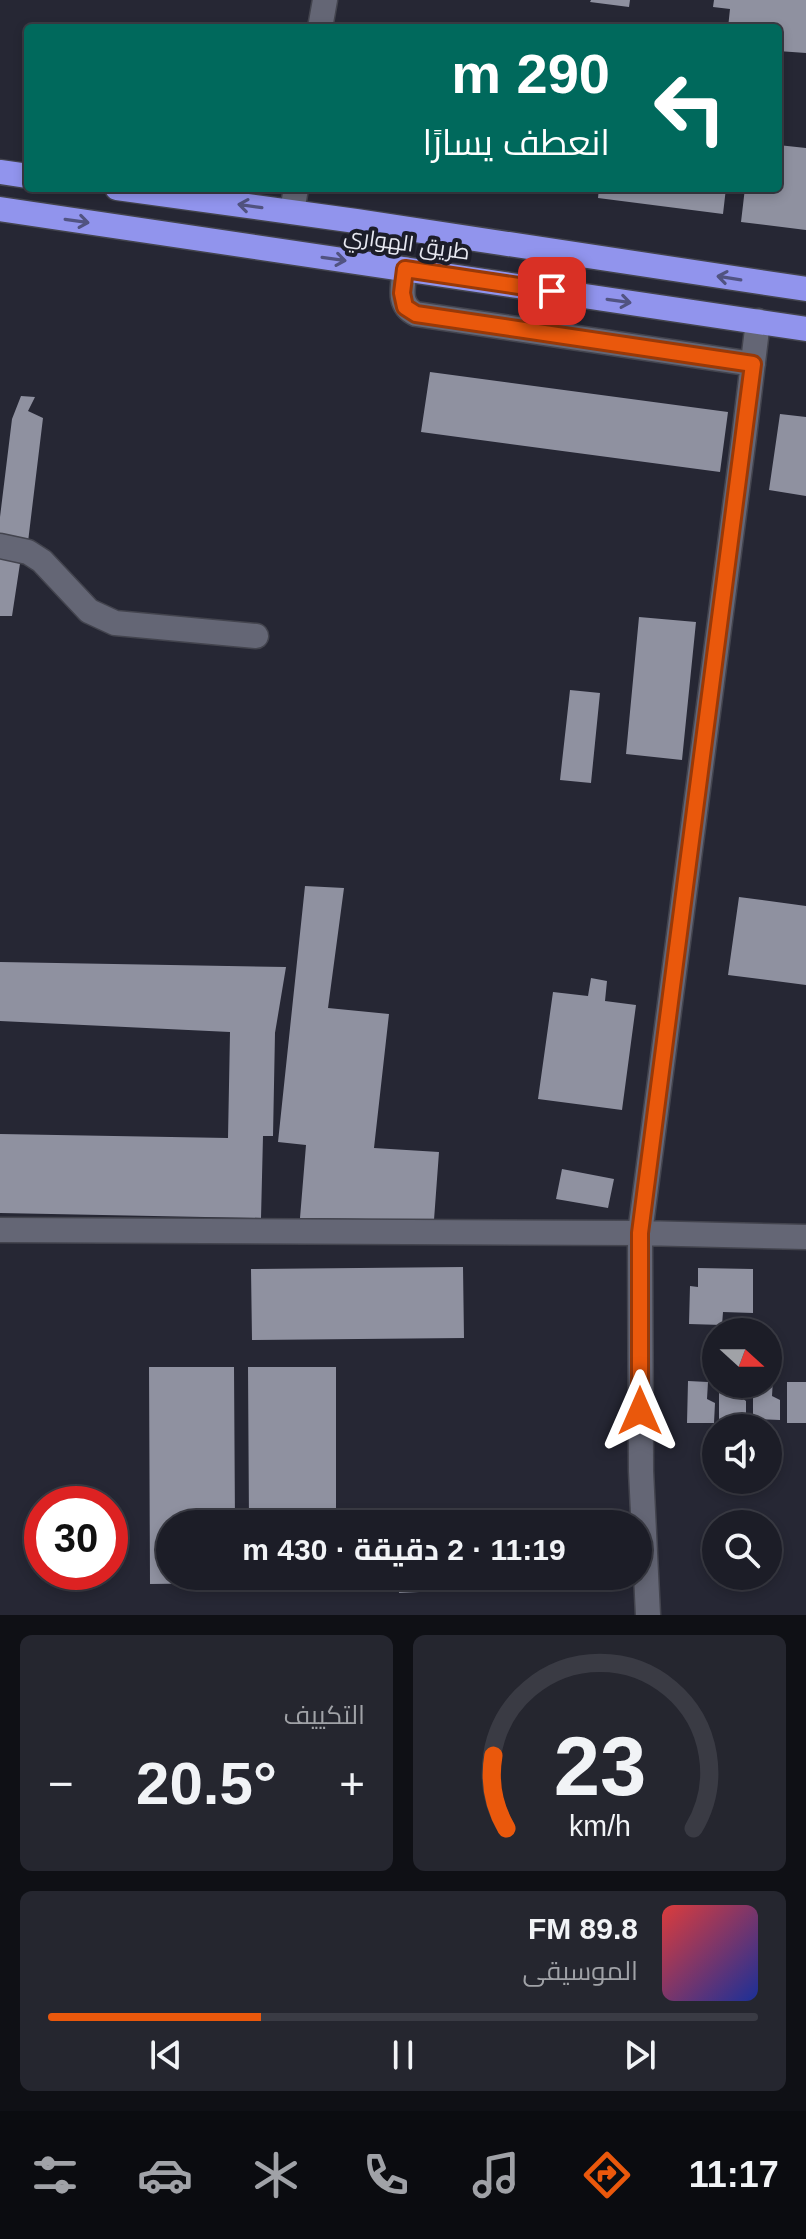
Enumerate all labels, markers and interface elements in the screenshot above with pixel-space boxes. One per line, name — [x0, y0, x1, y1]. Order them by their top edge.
text: 290 m — [451, 42, 610, 105]
icon: left — [638, 56, 742, 160]
text: انعطف يسارًا — [423, 122, 610, 163]
one-way arrow — [238, 198, 263, 213]
one-way arrow — [64, 214, 89, 229]
street label: طريق الهواري — [342, 222, 472, 269]
one-way arrow — [321, 252, 347, 267]
pin — [518, 257, 586, 325]
icon: arrive — [530, 269, 574, 313]
one-way arrow — [717, 270, 742, 285]
one-way arrow — [606, 294, 631, 309]
north arrow — [702, 1318, 782, 1398]
map controls — [702, 1318, 782, 1590]
position arrow — [598, 1369, 682, 1453]
button: sound — [702, 1414, 782, 1494]
speed limit sign: 30 — [24, 1486, 128, 1590]
button: search — [702, 1510, 782, 1590]
text: 11:19 · 2 دقيقة · 430 m — [242, 1533, 566, 1566]
text: التكييف — [283, 1700, 365, 1730]
text: 23 — [553, 1720, 646, 1813]
text: 20.5° — [136, 1750, 277, 1817]
text: − — [48, 1759, 74, 1808]
text: + — [339, 1759, 365, 1808]
text: km/h — [569, 1810, 630, 1842]
text: 89.8 FM — [528, 1912, 638, 1945]
text: الموسيقى — [523, 1956, 638, 1986]
icon: previous — [144, 2033, 188, 2077]
icon: pause — [381, 2033, 425, 2077]
icon: next — [618, 2033, 662, 2077]
icon: filters — [27, 2147, 83, 2203]
icon: car — [137, 2147, 193, 2203]
icon: climate — [248, 2147, 304, 2203]
icon: phone — [358, 2147, 414, 2203]
icon: music — [468, 2147, 524, 2203]
icon: directions — [579, 2147, 635, 2203]
text: 11:17 — [689, 2154, 779, 2195]

